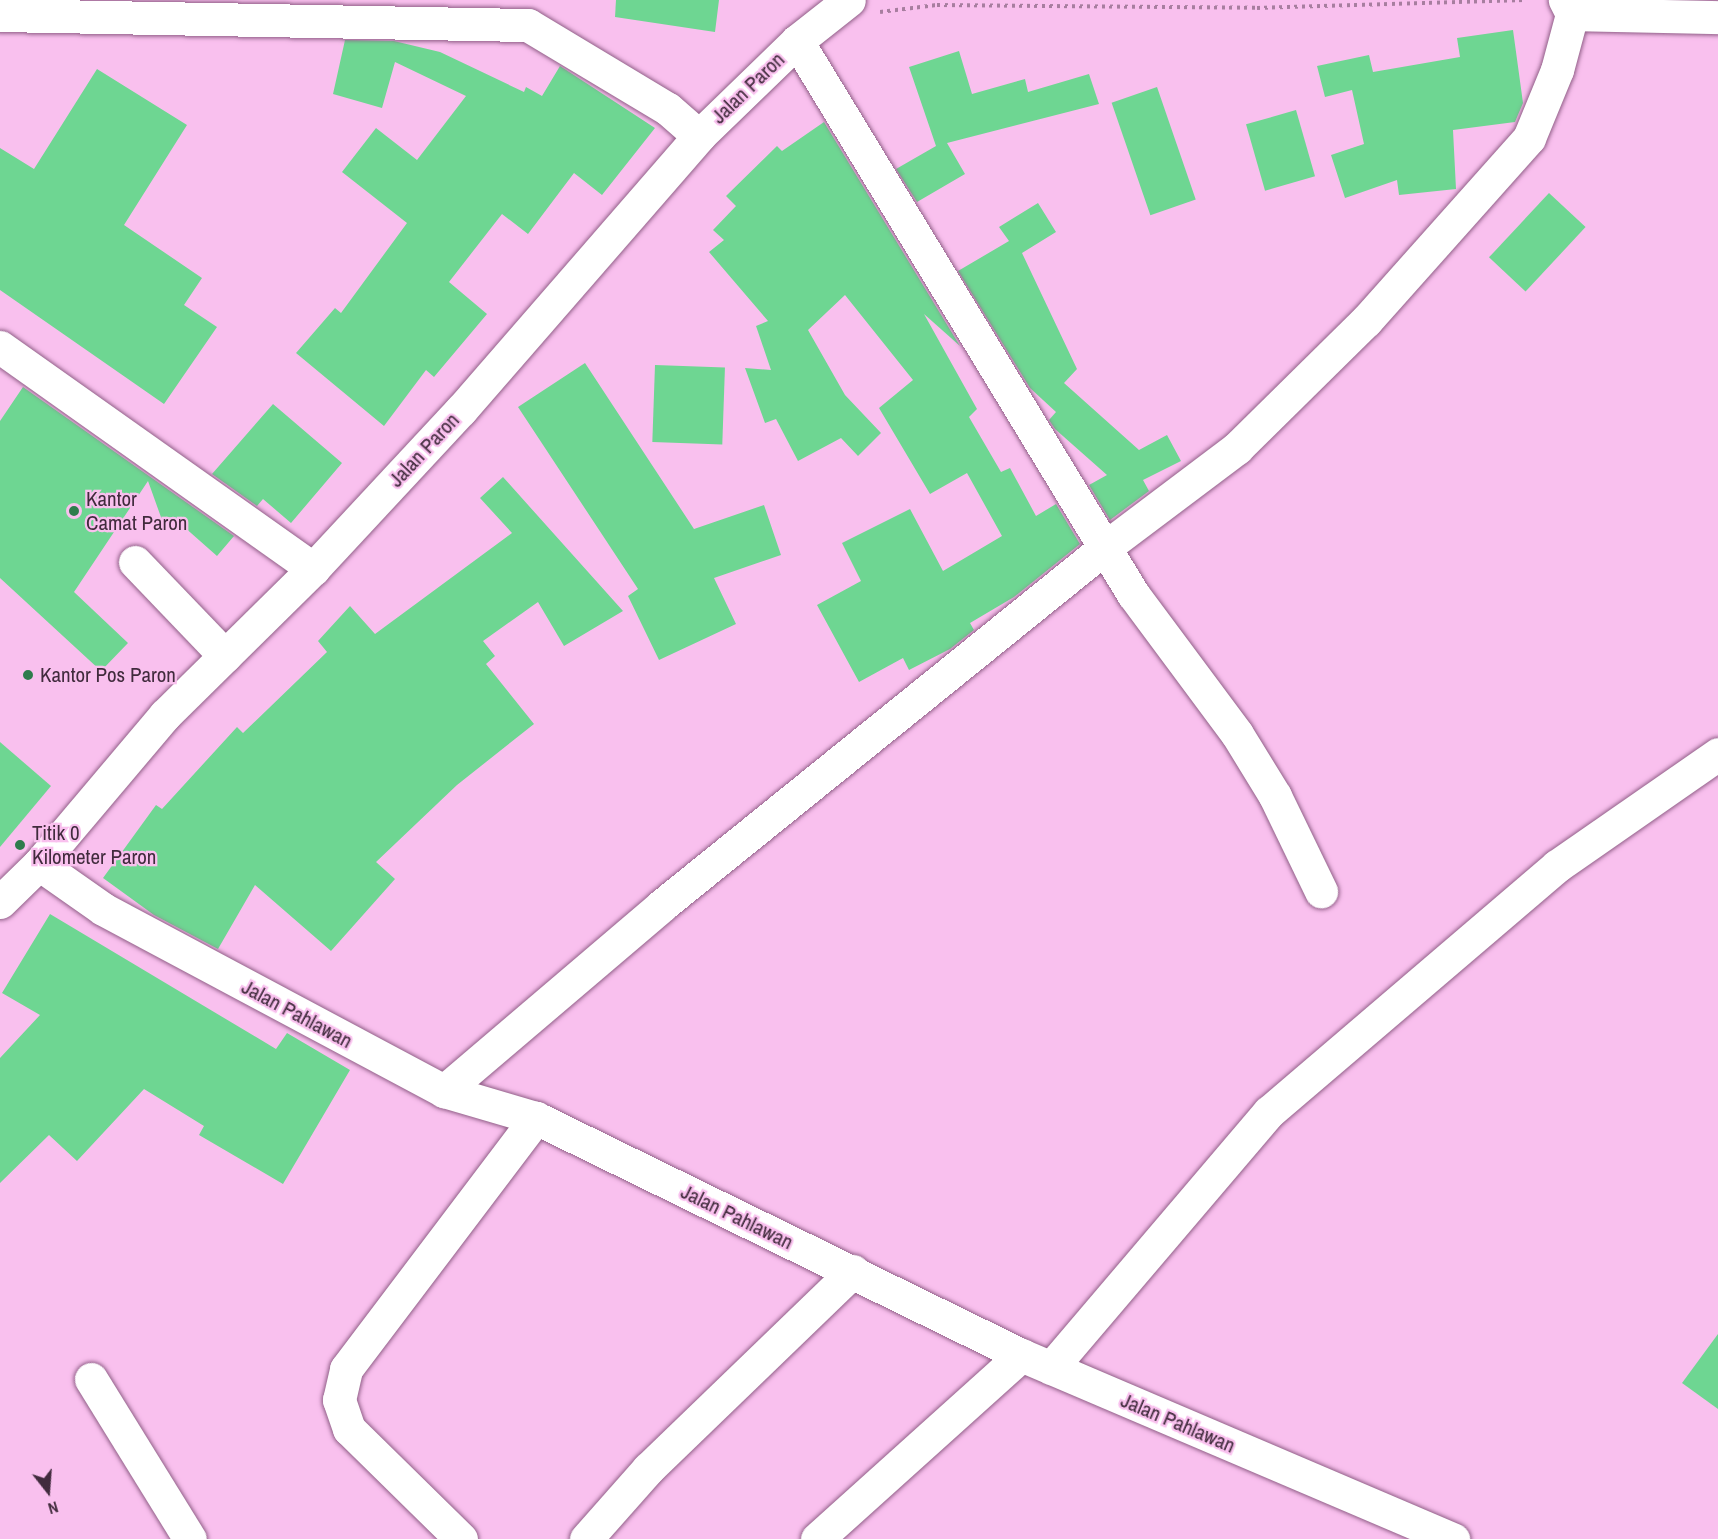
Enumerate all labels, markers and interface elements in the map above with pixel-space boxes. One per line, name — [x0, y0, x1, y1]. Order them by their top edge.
street label: Jalan Paron — [706, 47, 790, 129]
street label: Jalan Paron — [383, 408, 465, 492]
place label: Kantor Camat Paron — [86, 486, 187, 536]
marker: Kantor Camat Paron — [67, 504, 81, 518]
place label: Kantor Pos Paron — [40, 662, 176, 688]
marker: Kantor Pos Paron — [21, 668, 35, 682]
place label: Titik 0 Kilometer Paron — [32, 820, 156, 870]
marker: Titik 0 Kilometer Paron — [13, 838, 27, 852]
street label: Jalan Pahlawan — [237, 974, 357, 1054]
street label: Jalan Pahlawan — [677, 1179, 797, 1255]
street label: Jalan Pahlawan — [1117, 1388, 1239, 1458]
north arrow — [18, 1461, 78, 1521]
text: N — [46, 1496, 61, 1520]

